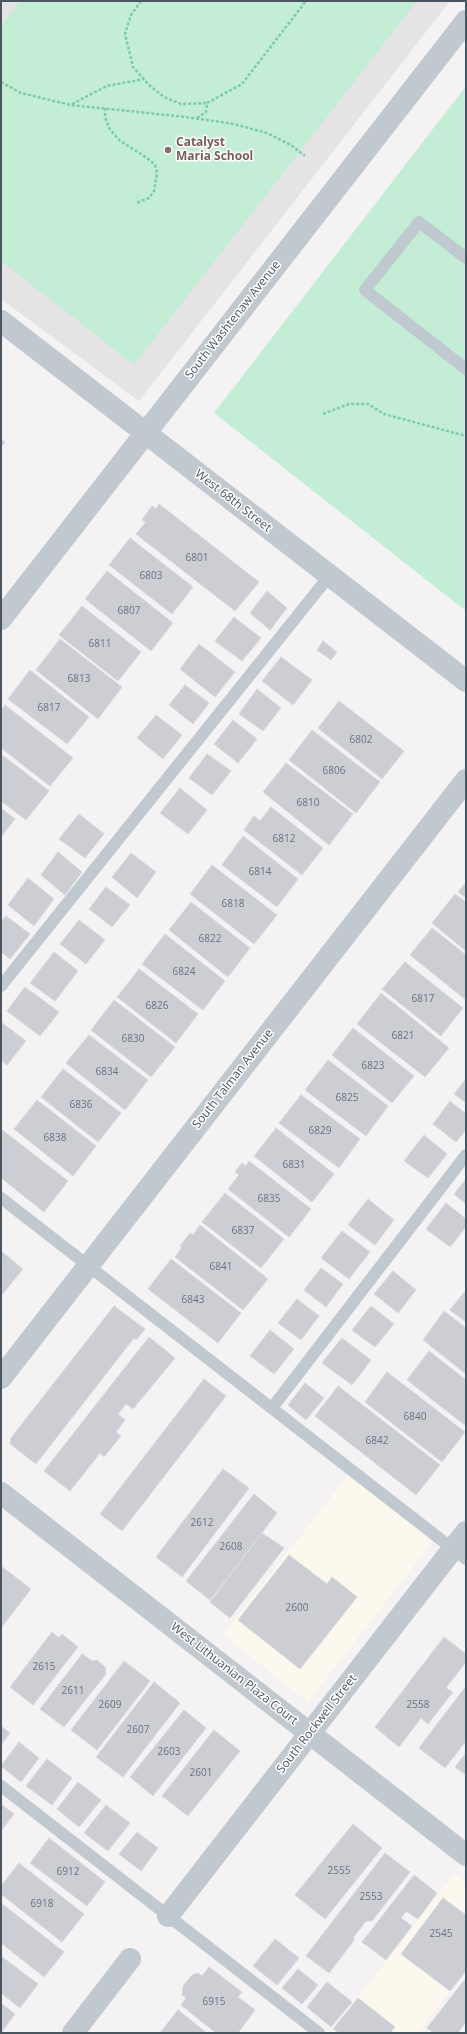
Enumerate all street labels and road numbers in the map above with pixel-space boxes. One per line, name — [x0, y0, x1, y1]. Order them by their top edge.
street label: South Washtenaw Avenue — [182, 258, 284, 382]
street label: West 68th Street — [192, 467, 274, 535]
street label: South Talman Avenue — [190, 1026, 276, 1132]
street label: West Lithuanian Plaza Court — [168, 1620, 300, 1728]
street label: South Rockwell Street — [274, 1672, 360, 1776]

